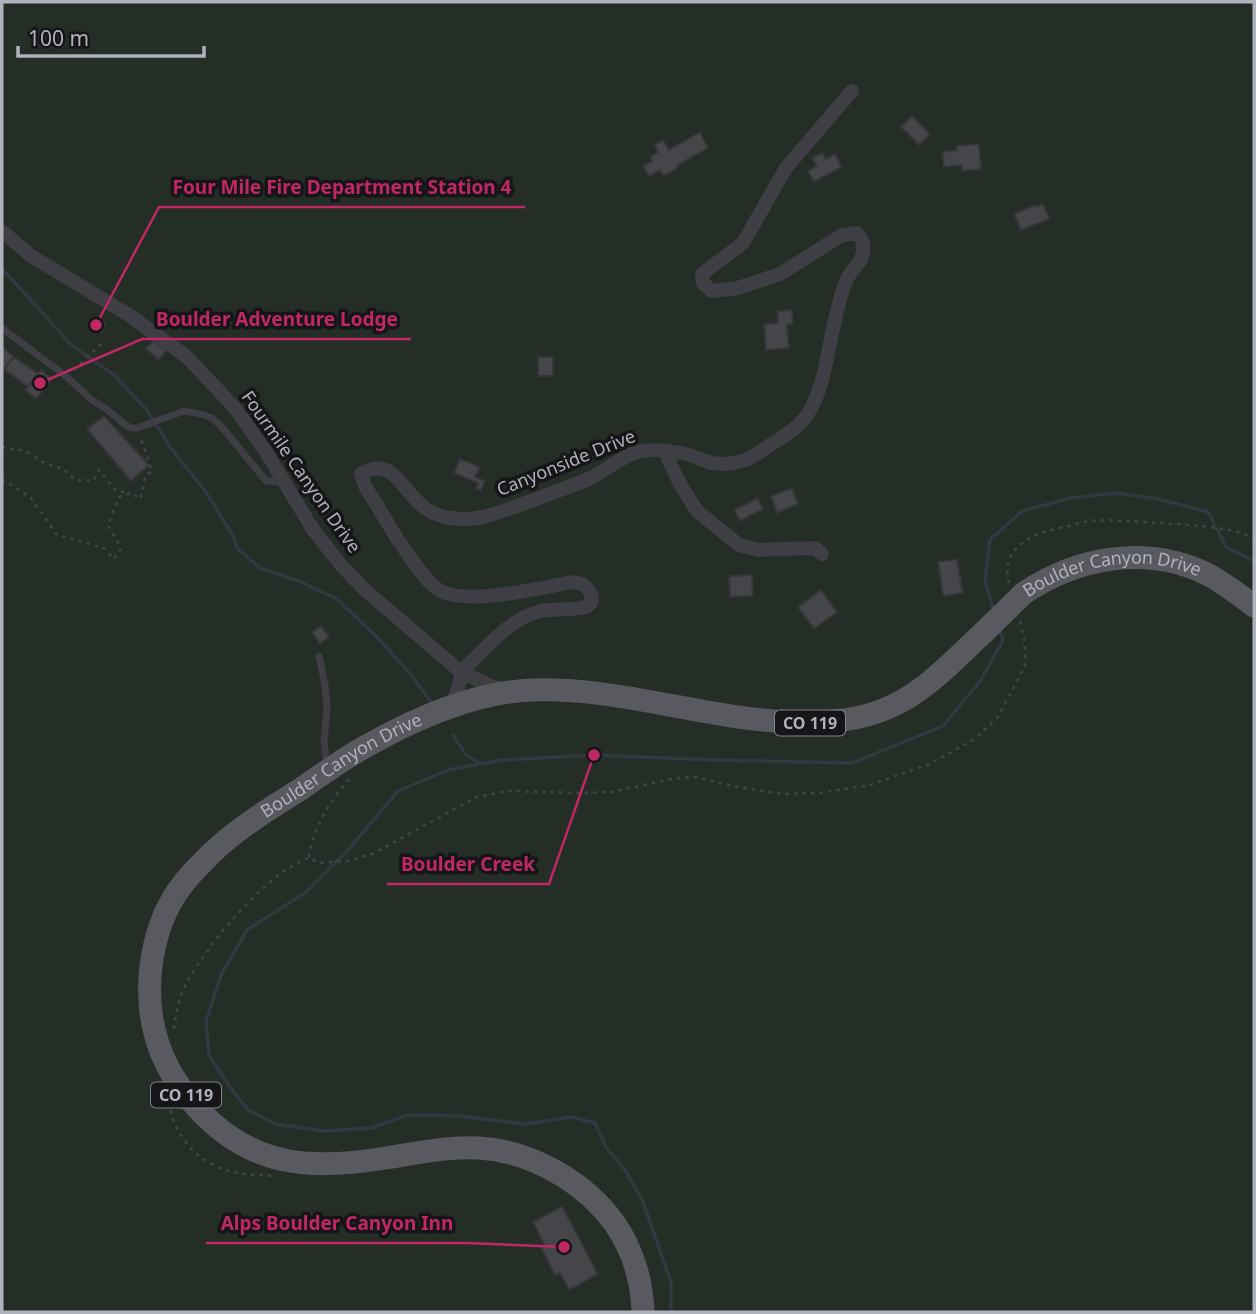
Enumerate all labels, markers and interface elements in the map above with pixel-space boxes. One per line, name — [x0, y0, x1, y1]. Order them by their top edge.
scale bar — [18, 14, 203, 58]
text: 100 m — [28, 24, 89, 52]
callout: Four Mile Fire Department Station 4 — [159, 167, 525, 207]
text: Four Mile Fire Department Station 4 — [173, 174, 512, 200]
callout: Boulder Adventure Lodge — [142, 299, 411, 339]
text: Boulder Adventure Lodge — [156, 306, 398, 332]
street label: Fourmile Canyon Drive — [237, 386, 367, 557]
street label: Canyonside Drive — [493, 423, 638, 501]
street label: Boulder Canyon Drive — [1018, 544, 1205, 602]
street label: Boulder Canyon Drive — [255, 707, 425, 823]
road number: CO 119 — [775, 710, 845, 736]
callout: Boulder Creek — [387, 844, 549, 884]
text: Boulder Creek — [401, 851, 535, 877]
road number: CO 119 — [151, 1082, 221, 1107]
callout: Alps Boulder Canyon Inn — [206, 1203, 467, 1243]
text: Alps Boulder Canyon Inn — [221, 1210, 453, 1236]

